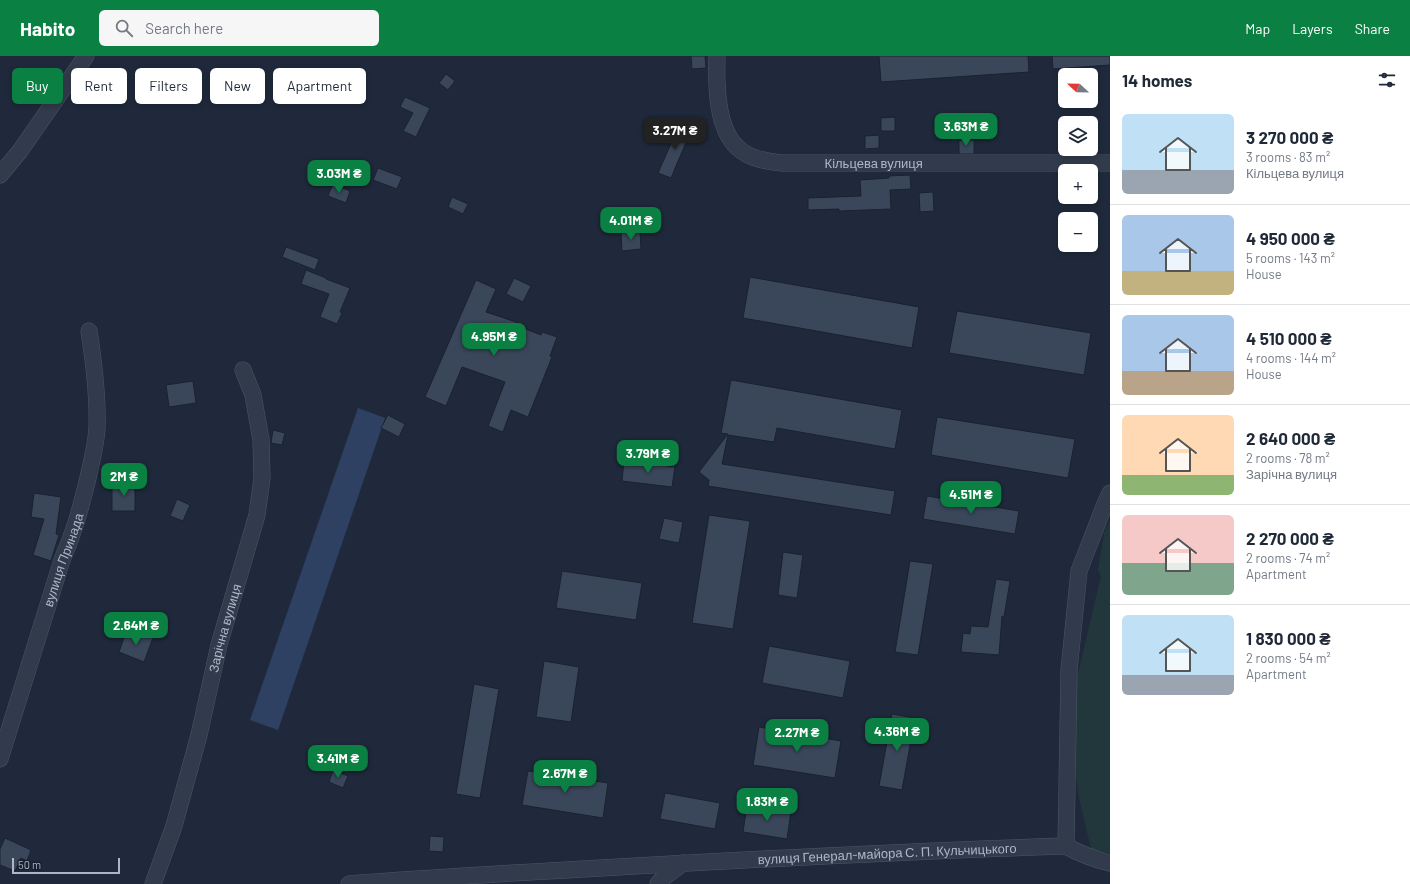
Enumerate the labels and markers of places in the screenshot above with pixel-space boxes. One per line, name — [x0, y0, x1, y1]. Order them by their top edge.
pin: 3.63M ₴ — [929, 113, 1003, 147]
pin: 3.27M ₴ — [638, 117, 712, 151]
pin: 3.03M ₴ — [302, 160, 376, 194]
pin: 4.01M ₴ — [594, 207, 668, 241]
pin: 4.95M ₴ — [457, 323, 531, 357]
pin: 3.79M ₴ — [611, 440, 685, 474]
pin: 2M ₴ — [100, 463, 148, 497]
pin: 4.51M ₴ — [934, 481, 1008, 515]
pin: 2.64M ₴ — [99, 612, 173, 646]
pin: 4.36M ₴ — [860, 718, 934, 752]
pin: 2.27M ₴ — [760, 719, 834, 753]
pin: 3.41M ₴ — [301, 745, 375, 779]
pin: 2.67M ₴ — [528, 760, 602, 794]
pin: 1.83M ₴ — [730, 788, 804, 822]

